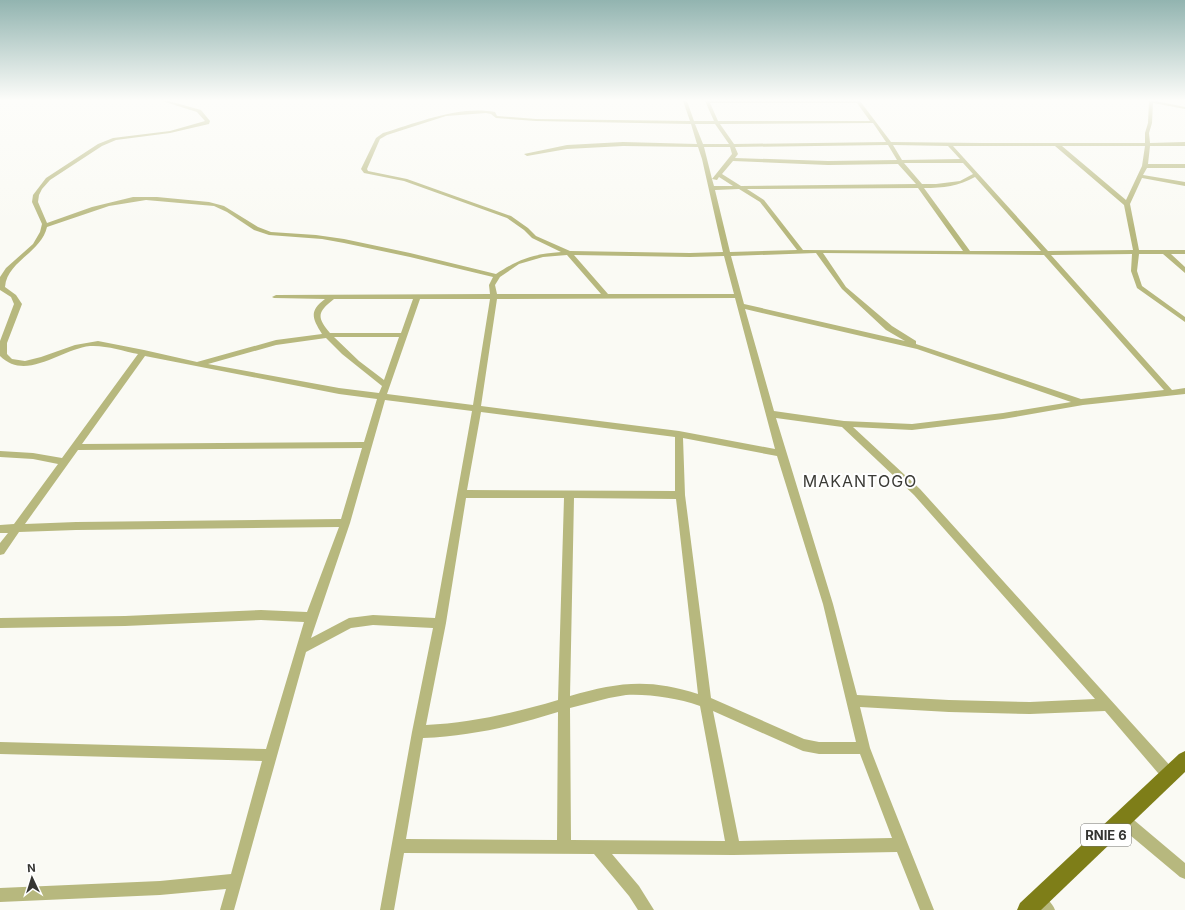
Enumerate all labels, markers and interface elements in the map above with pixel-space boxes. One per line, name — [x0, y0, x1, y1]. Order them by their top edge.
district label: MAKANTOGO — [803, 471, 917, 491]
road number: RNIE 6 — [1081, 824, 1131, 846]
north arrow — [12, 858, 52, 898]
text: N — [27, 861, 36, 875]

